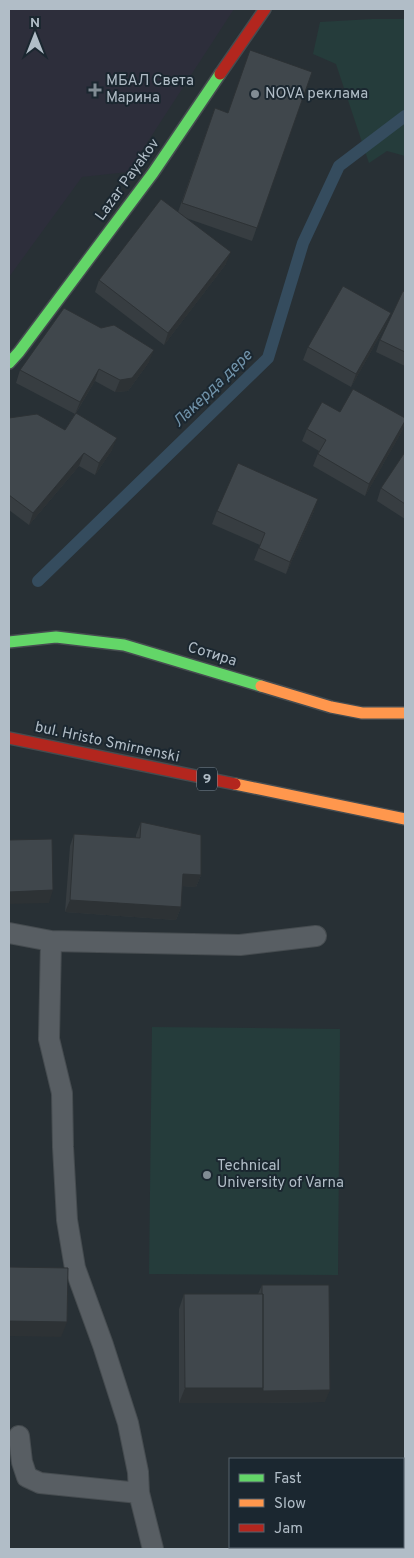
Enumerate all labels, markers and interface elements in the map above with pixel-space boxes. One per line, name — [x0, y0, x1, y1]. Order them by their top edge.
north arrow — [10, 10, 60, 60]
text: N — [30, 15, 40, 32]
place label: МБАЛ Света Марина — [106, 72, 194, 108]
marker: МБАЛ Света Марина — [88, 83, 102, 97]
place label: NOVA реклама — [265, 85, 368, 104]
marker: NOVA реклама — [249, 88, 261, 100]
street label: Lazar Payakov — [92, 135, 164, 225]
water label: Лакерда дере — [169, 345, 258, 432]
street label: Сотира — [185, 639, 239, 671]
street label: bul. Hristo Smirnenski — [33, 718, 181, 768]
road number: 9 — [197, 768, 217, 791]
place label: Technical University of Varna — [217, 1157, 344, 1193]
marker: Technical University of Varna — [201, 1169, 213, 1181]
legend — [229, 1458, 404, 1548]
text: Fast — [274, 1470, 302, 1489]
text: Slow — [274, 1495, 306, 1514]
text: Jam — [274, 1520, 303, 1539]

